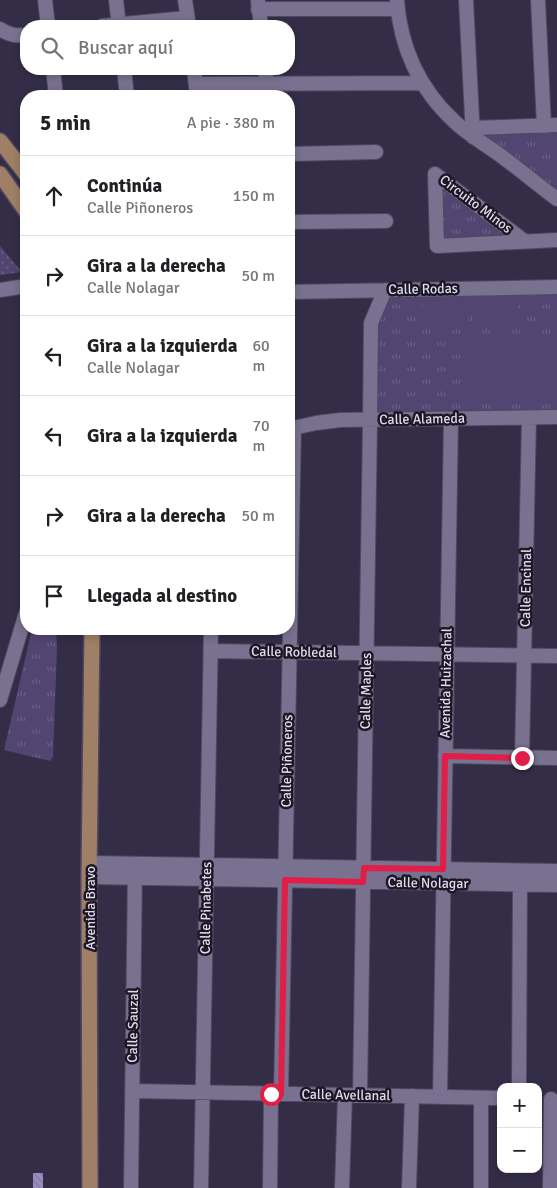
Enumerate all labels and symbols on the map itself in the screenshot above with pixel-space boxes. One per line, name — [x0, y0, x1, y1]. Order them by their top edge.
street label: Circuito Minos — [436, 171, 516, 237]
street label: Calle Rodas — [388, 280, 458, 298]
street label: Calle Alameda — [379, 410, 465, 428]
street label: Calle Encinal — [517, 549, 535, 627]
street label: Avenida Huizachal — [437, 628, 455, 738]
street label: Calle Robledal — [251, 643, 337, 661]
street label: Calle Maples — [357, 653, 375, 729]
street label: Calle Piñoneros — [278, 714, 296, 808]
route end — [511, 747, 534, 770]
street label: Calle Pinabetes — [197, 862, 215, 954]
street label: Avenida Bravo — [82, 866, 99, 950]
street label: Calle Nolagar — [387, 874, 470, 892]
street label: Calle Sauzal — [124, 989, 142, 1063]
route start — [260, 1083, 283, 1106]
street label: Calle Avellanal — [301, 1086, 391, 1104]

